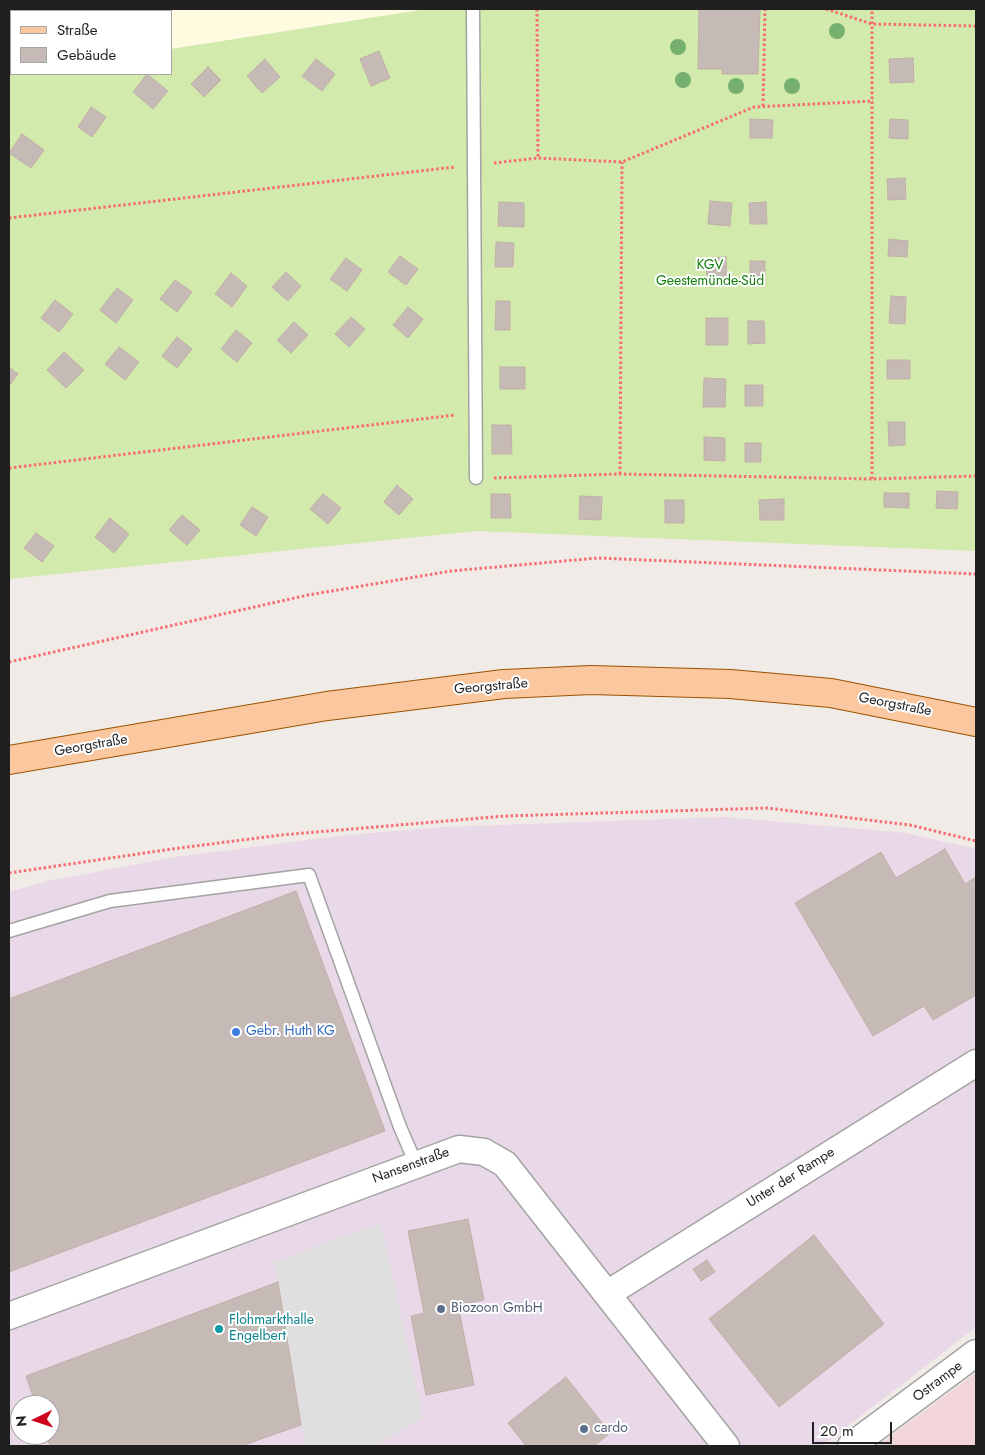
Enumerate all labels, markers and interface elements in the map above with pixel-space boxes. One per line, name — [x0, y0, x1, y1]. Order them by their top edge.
legend — [10, 10, 172, 75]
text: Straße — [57, 19, 97, 41]
text: Gebäude — [57, 44, 116, 66]
park label: KGV Geestemünde-Süd — [656, 258, 764, 290]
street label: Georgstraße — [453, 675, 529, 699]
street label: Georgstraße — [857, 690, 933, 720]
street label: Georgstraße — [53, 731, 129, 761]
place label: Gebr. Huth KG — [246, 1024, 335, 1040]
marker: Gebr. Huth KG — [230, 1026, 242, 1038]
street label: Nansenstraße — [370, 1144, 452, 1188]
street label: Unter der Rampe — [744, 1144, 838, 1212]
place label: Biozoon GmbH — [451, 1301, 543, 1317]
marker: Biozoon GmbH — [435, 1303, 447, 1315]
place label: Flohmarkthalle Engelbert — [229, 1313, 314, 1345]
marker: Flohmarkthalle Engelbert — [213, 1323, 225, 1335]
street label: Ostrampe — [910, 1358, 966, 1406]
north arrow — [10, 1395, 60, 1445]
scale bar — [815, 1412, 895, 1444]
text: N — [11, 1415, 31, 1427]
text: 20 m — [820, 1420, 854, 1442]
place label: cardo — [594, 1421, 628, 1437]
marker: cardo — [578, 1423, 590, 1435]

